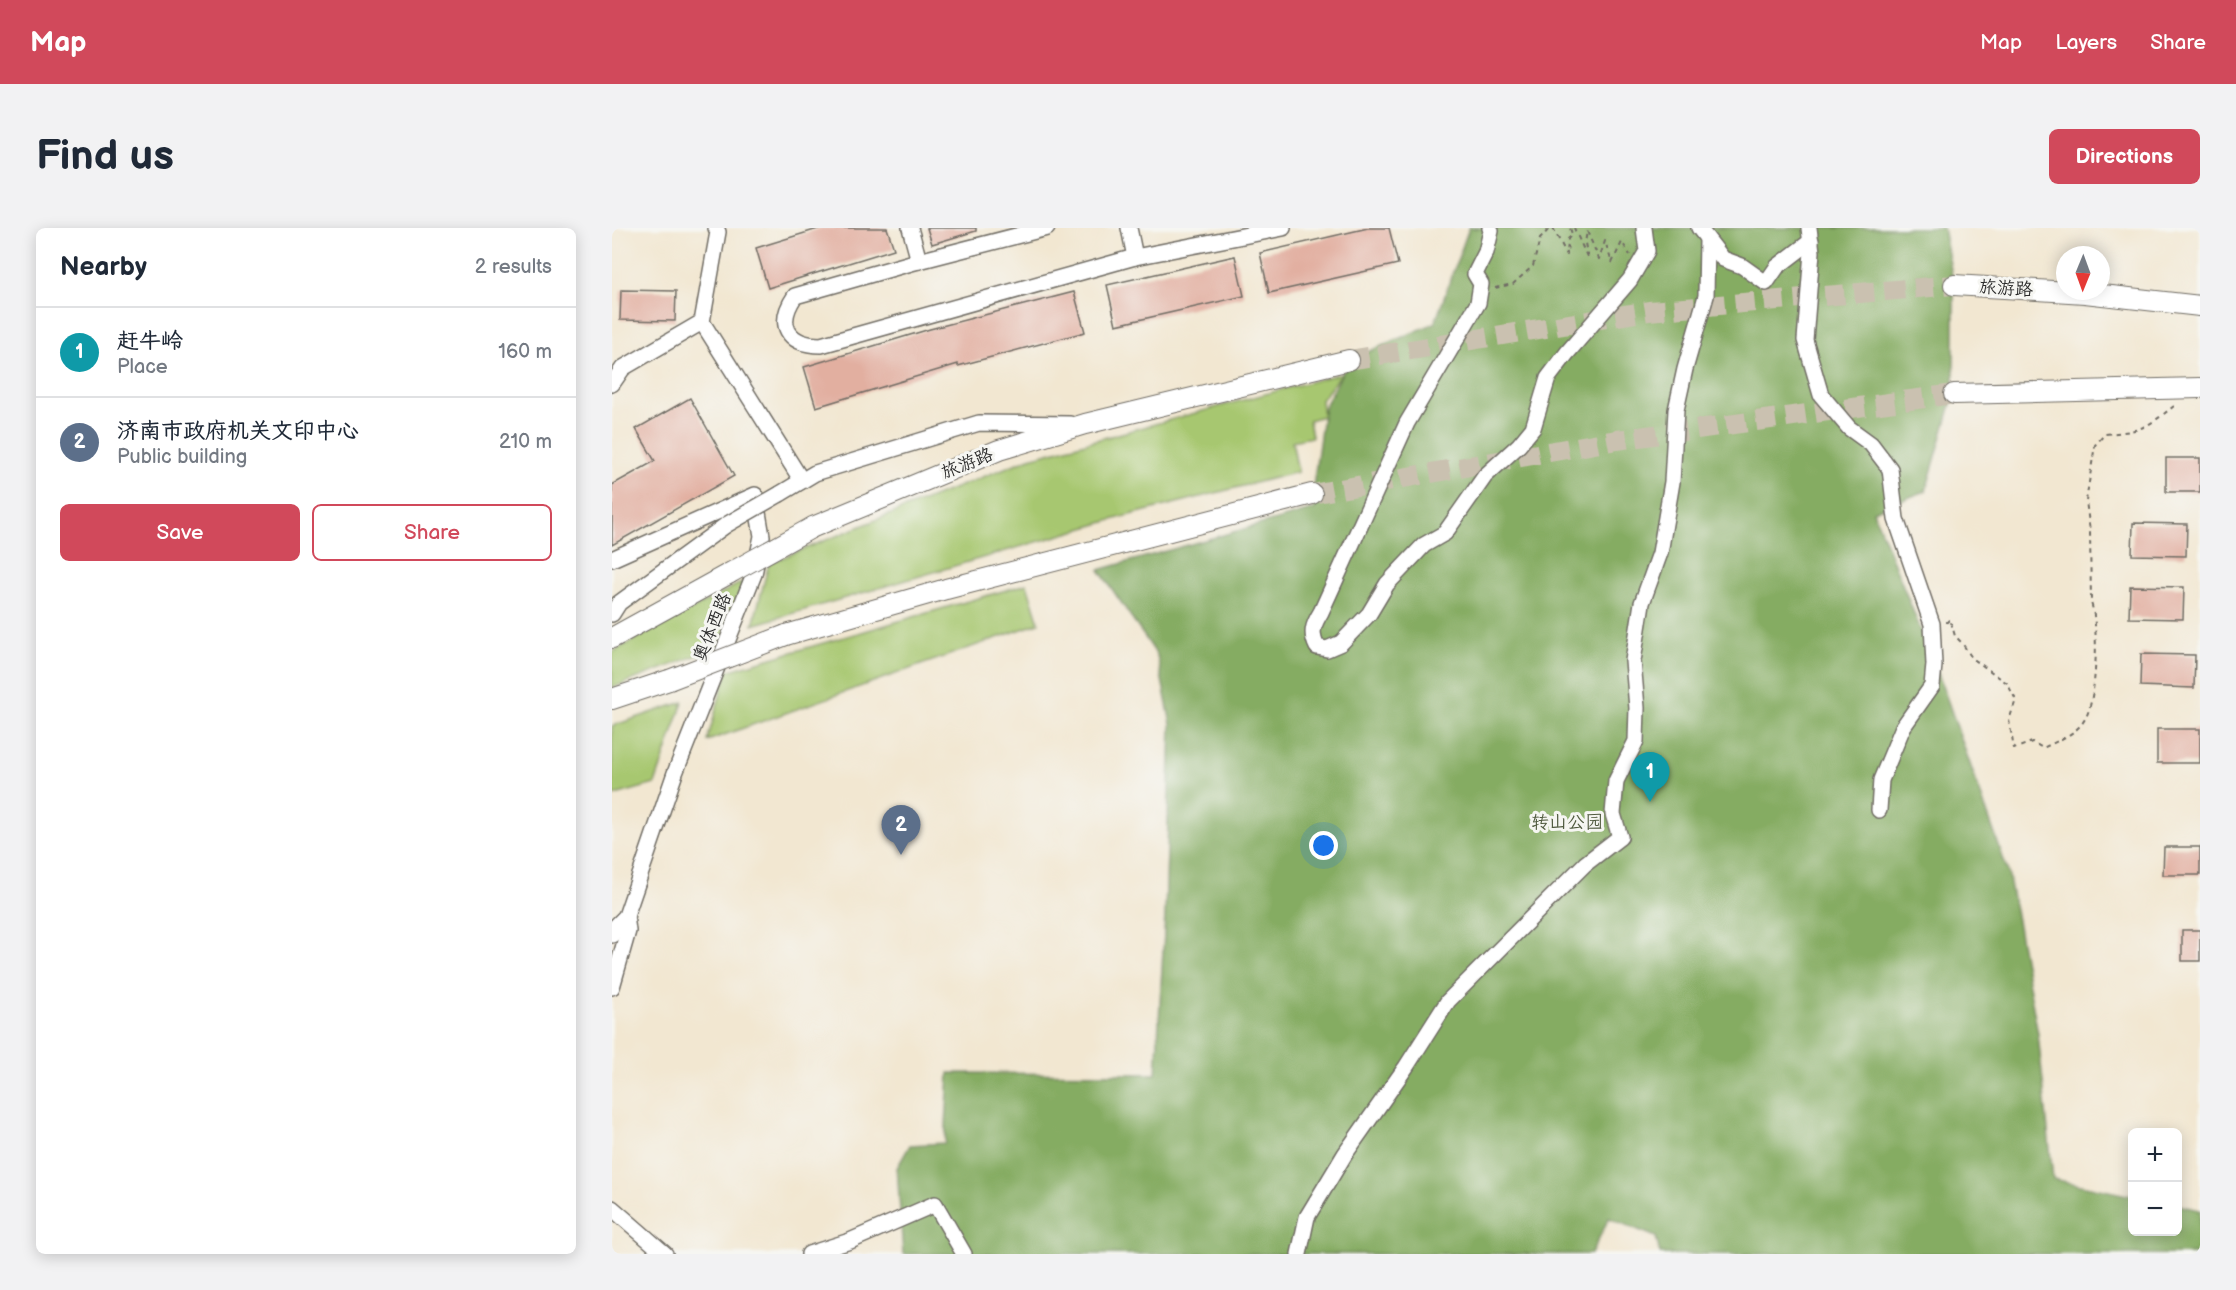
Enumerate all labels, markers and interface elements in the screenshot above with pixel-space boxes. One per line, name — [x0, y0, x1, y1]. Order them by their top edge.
text: Map — [30, 26, 86, 59]
text: Map — [1980, 30, 2022, 55]
text: Layers — [2055, 30, 2117, 55]
text: Share — [2150, 30, 2206, 55]
button: Directions — [2049, 129, 2200, 184]
text: Find us — [36, 131, 174, 182]
north arrow — [2056, 246, 2110, 300]
text: Nearby — [60, 252, 147, 283]
text: 2 results — [475, 255, 552, 279]
street label: 旅游路 — [1978, 277, 2033, 300]
text: 赶牛岭 — [117, 328, 183, 355]
text: 1 — [75, 340, 84, 364]
text: 160 m — [498, 340, 552, 364]
text: Place — [117, 355, 168, 379]
text: 济南市政府机关文印中心 — [117, 418, 359, 445]
text: 2 — [74, 430, 85, 454]
text: 210 m — [499, 430, 552, 454]
street label: 旅游路 — [938, 444, 996, 483]
text: Public building — [117, 445, 247, 469]
button: Save — [60, 504, 300, 561]
button: Share — [312, 504, 552, 561]
street label: 奥体西路 — [689, 590, 736, 664]
pin: 1 — [1630, 752, 1670, 802]
pin: 2 — [882, 806, 920, 855]
park label: 转山公园 — [1531, 812, 1603, 833]
your location — [1309, 831, 1338, 860]
map controls — [2128, 1128, 2182, 1236]
button: + — [2128, 1128, 2182, 1182]
button: − — [2128, 1182, 2182, 1236]

